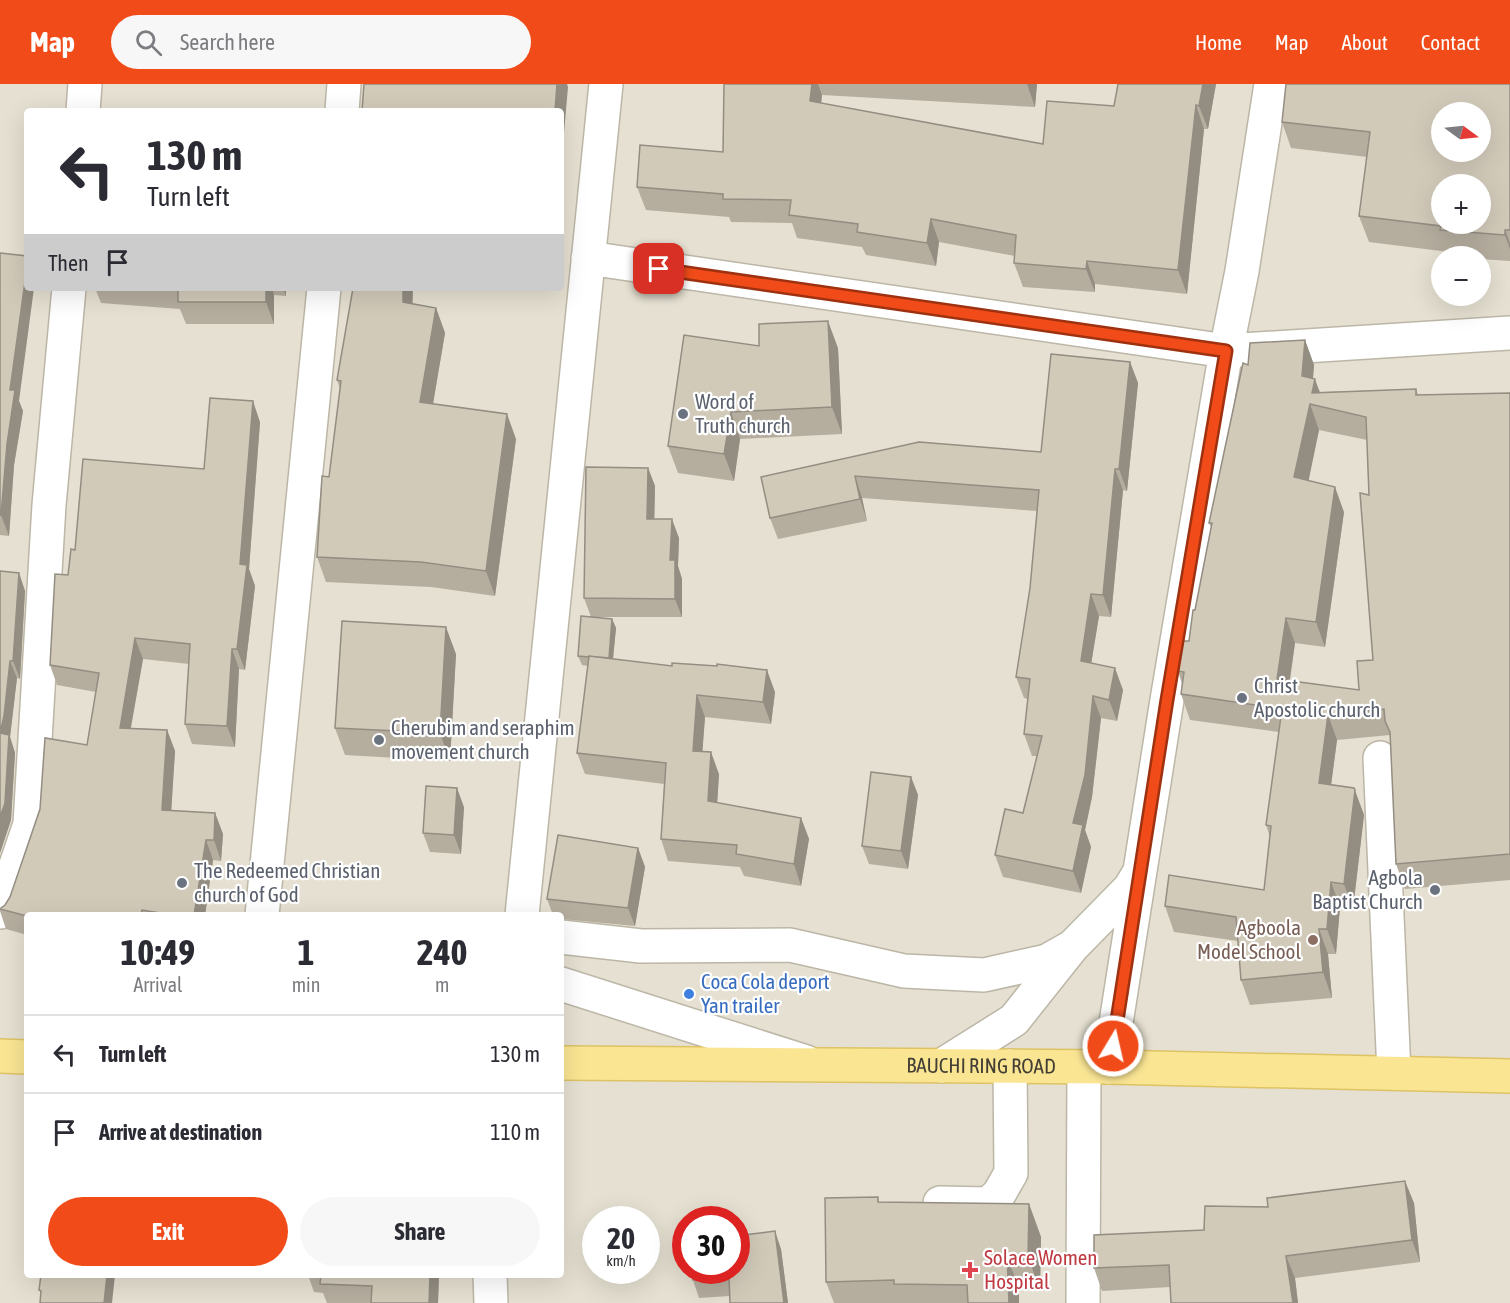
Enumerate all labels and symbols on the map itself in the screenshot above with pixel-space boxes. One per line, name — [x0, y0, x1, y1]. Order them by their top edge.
north arrow — [1431, 102, 1491, 162]
pin — [633, 243, 684, 294]
place label: Word of Truth church — [695, 389, 791, 437]
marker: Word of Truth church — [676, 407, 690, 421]
place label: Christ Apostolic church — [1254, 673, 1381, 721]
marker: Christ Apostolic church — [1235, 691, 1249, 705]
place label: Cherubim and seraphim movement church — [391, 715, 575, 763]
marker: Cherubim and seraphim movement church — [372, 733, 386, 747]
place label: The Redeemed Christian church of God — [194, 858, 381, 906]
place label: Agbola Baptist Church — [1312, 865, 1423, 913]
marker: The Redeemed Christian church of God — [175, 876, 189, 890]
marker: Agbola Baptist Church — [1428, 883, 1442, 897]
place label: Agboola Model School — [1197, 915, 1301, 963]
marker: Agboola Model School — [1306, 933, 1320, 947]
place label: Coca Cola deport Yan trailer — [701, 969, 830, 1017]
marker: Coca Cola deport Yan trailer — [682, 987, 696, 1001]
position arrow — [1081, 1014, 1145, 1078]
street label: BAUCHI RING ROAD — [906, 1053, 1056, 1078]
speed limit sign: 30 — [672, 1206, 750, 1284]
place label: Solace Women Hospital — [984, 1245, 1098, 1293]
marker: Solace Women Hospital — [961, 1261, 979, 1279]

